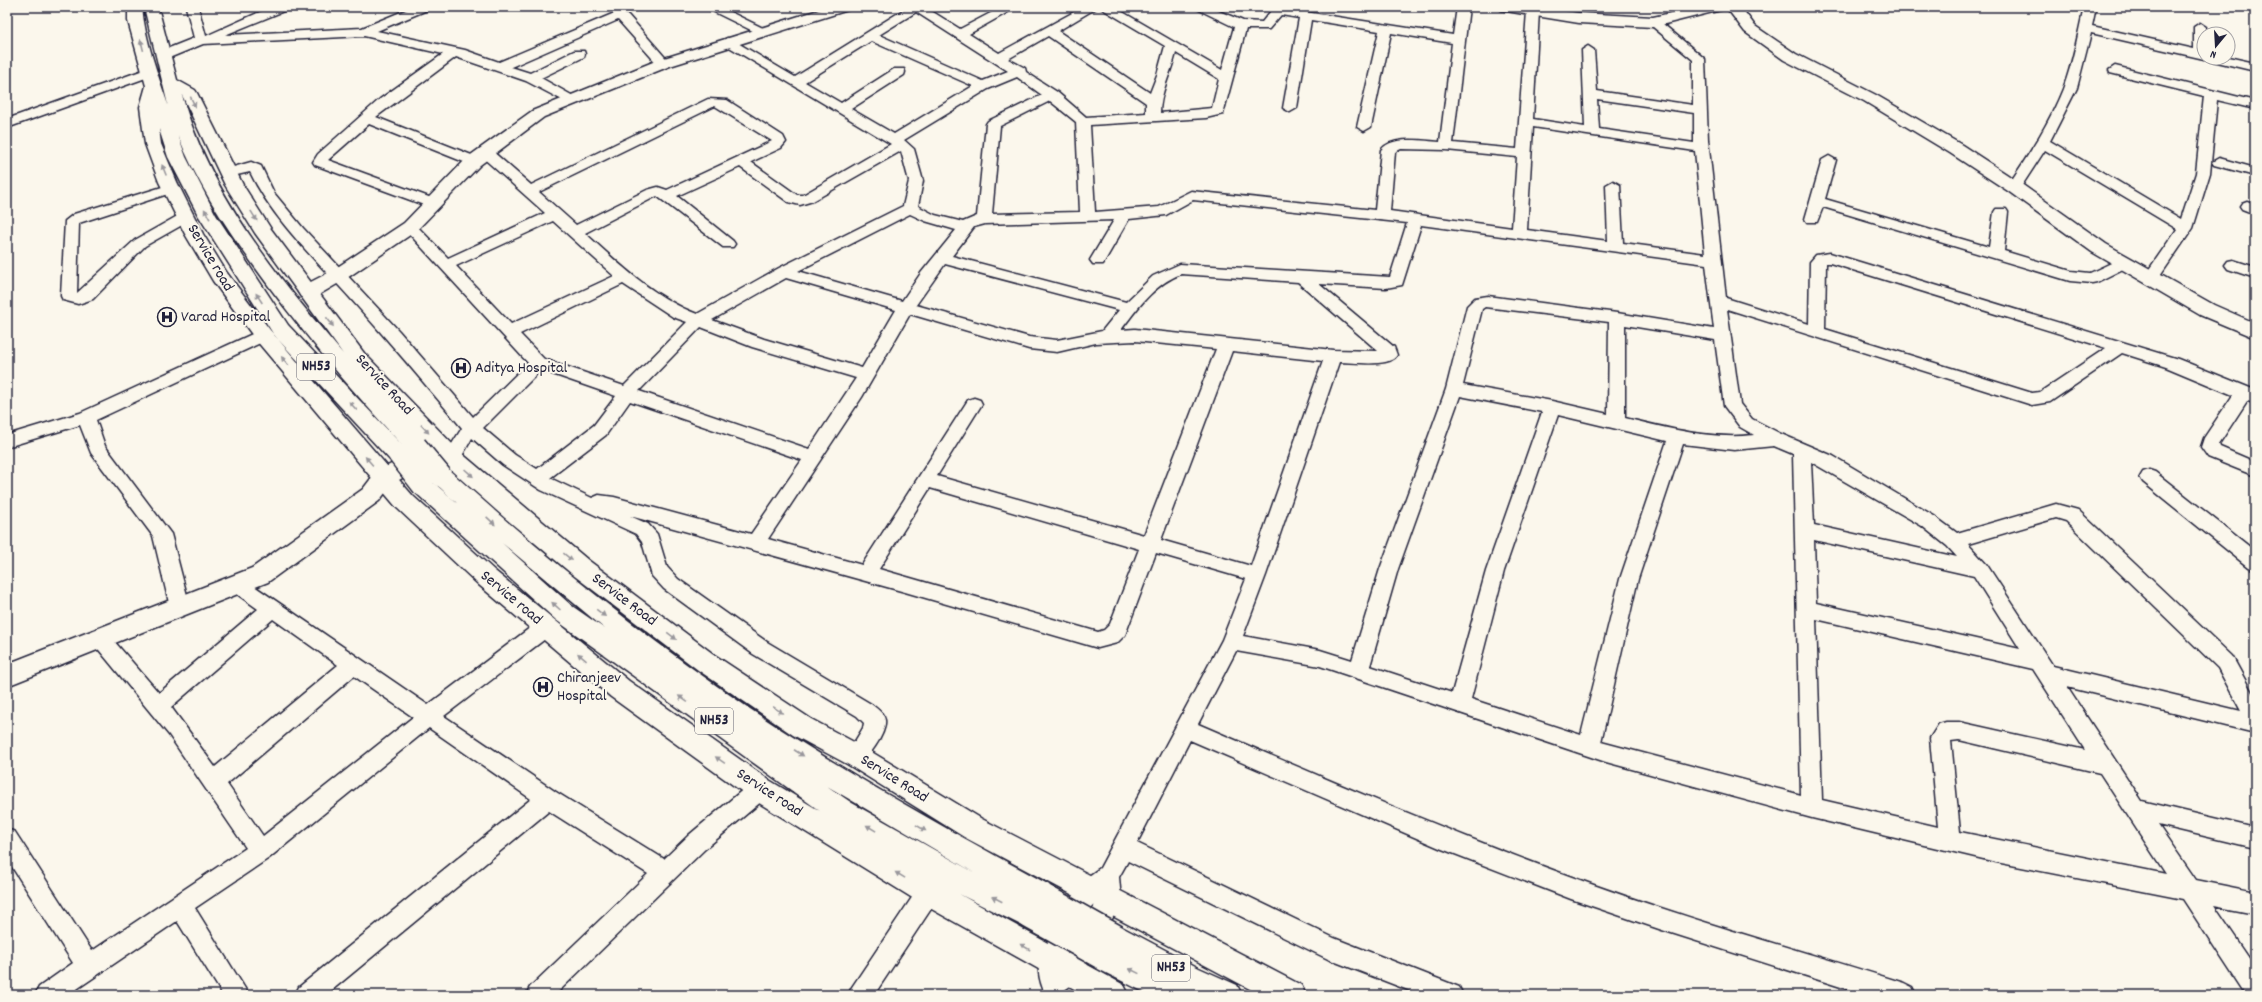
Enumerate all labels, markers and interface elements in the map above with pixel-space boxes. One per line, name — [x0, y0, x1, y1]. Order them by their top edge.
north arrow — [2196, 26, 2236, 66]
one-way arrow — [139, 39, 145, 51]
text: N — [2208, 45, 2219, 62]
one-way arrow — [190, 96, 196, 107]
one-way arrow — [160, 163, 166, 175]
one-way arrow — [203, 208, 210, 220]
one-way arrow — [250, 211, 258, 221]
street label: Service road — [181, 220, 239, 296]
one-way arrow — [255, 293, 263, 303]
hospital icon: Varad Hospital — [156, 306, 178, 328]
place label: Varad Hospital — [181, 306, 271, 329]
one-way arrow — [326, 316, 334, 327]
street label: Service Road — [349, 349, 419, 421]
road number: NH53 — [297, 354, 335, 380]
one-way arrow — [280, 356, 289, 367]
hospital icon: Aditya Hospital — [450, 357, 472, 379]
place label: Aditya Hospital — [475, 357, 567, 380]
one-way arrow — [349, 402, 358, 411]
one-way arrow — [421, 424, 430, 435]
one-way arrow — [364, 455, 373, 466]
one-way arrow — [464, 468, 474, 478]
one-way arrow — [486, 516, 495, 525]
one-way arrow — [562, 553, 573, 562]
street label: Service road — [475, 565, 547, 631]
street label: Service Road — [586, 568, 662, 632]
one-way arrow — [551, 601, 561, 611]
one-way arrow — [596, 609, 607, 617]
one-way arrow — [666, 632, 677, 640]
one-way arrow — [577, 653, 587, 662]
place label: Chiranjeev Hospital — [557, 667, 621, 708]
hospital icon: Chiranjeev Hospital — [532, 676, 554, 698]
one-way arrow — [678, 695, 689, 703]
one-way arrow — [773, 706, 783, 714]
road number: NH53 — [695, 708, 733, 734]
one-way arrow — [794, 749, 804, 757]
street label: Service Road — [855, 749, 933, 809]
one-way arrow — [714, 756, 725, 764]
street label: Service road — [731, 763, 807, 823]
one-way arrow — [866, 824, 876, 832]
one-way arrow — [916, 824, 926, 832]
one-way arrow — [894, 871, 906, 878]
one-way arrow — [991, 895, 1003, 902]
one-way arrow — [1019, 943, 1031, 950]
road number: NH53 — [1152, 955, 1190, 981]
one-way arrow — [1128, 968, 1140, 974]

